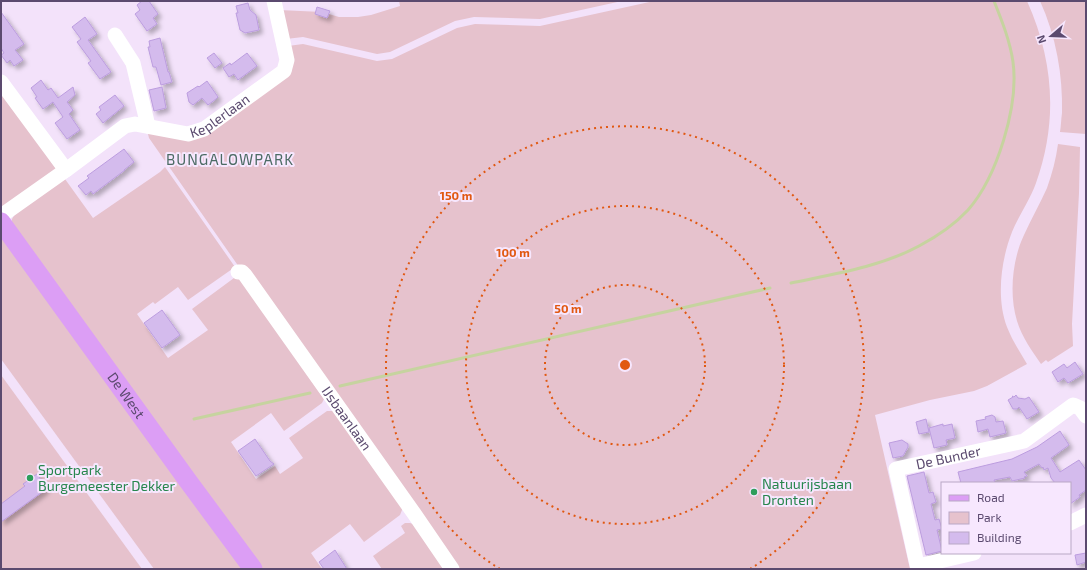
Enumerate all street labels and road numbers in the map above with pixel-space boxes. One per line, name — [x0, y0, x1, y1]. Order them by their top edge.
street label: Keplerlaan — [187, 90, 253, 141]
street label: De West — [104, 369, 149, 422]
street label: IJsbaanlaan — [319, 383, 376, 454]
street label: De Bunder — [914, 442, 983, 472]

